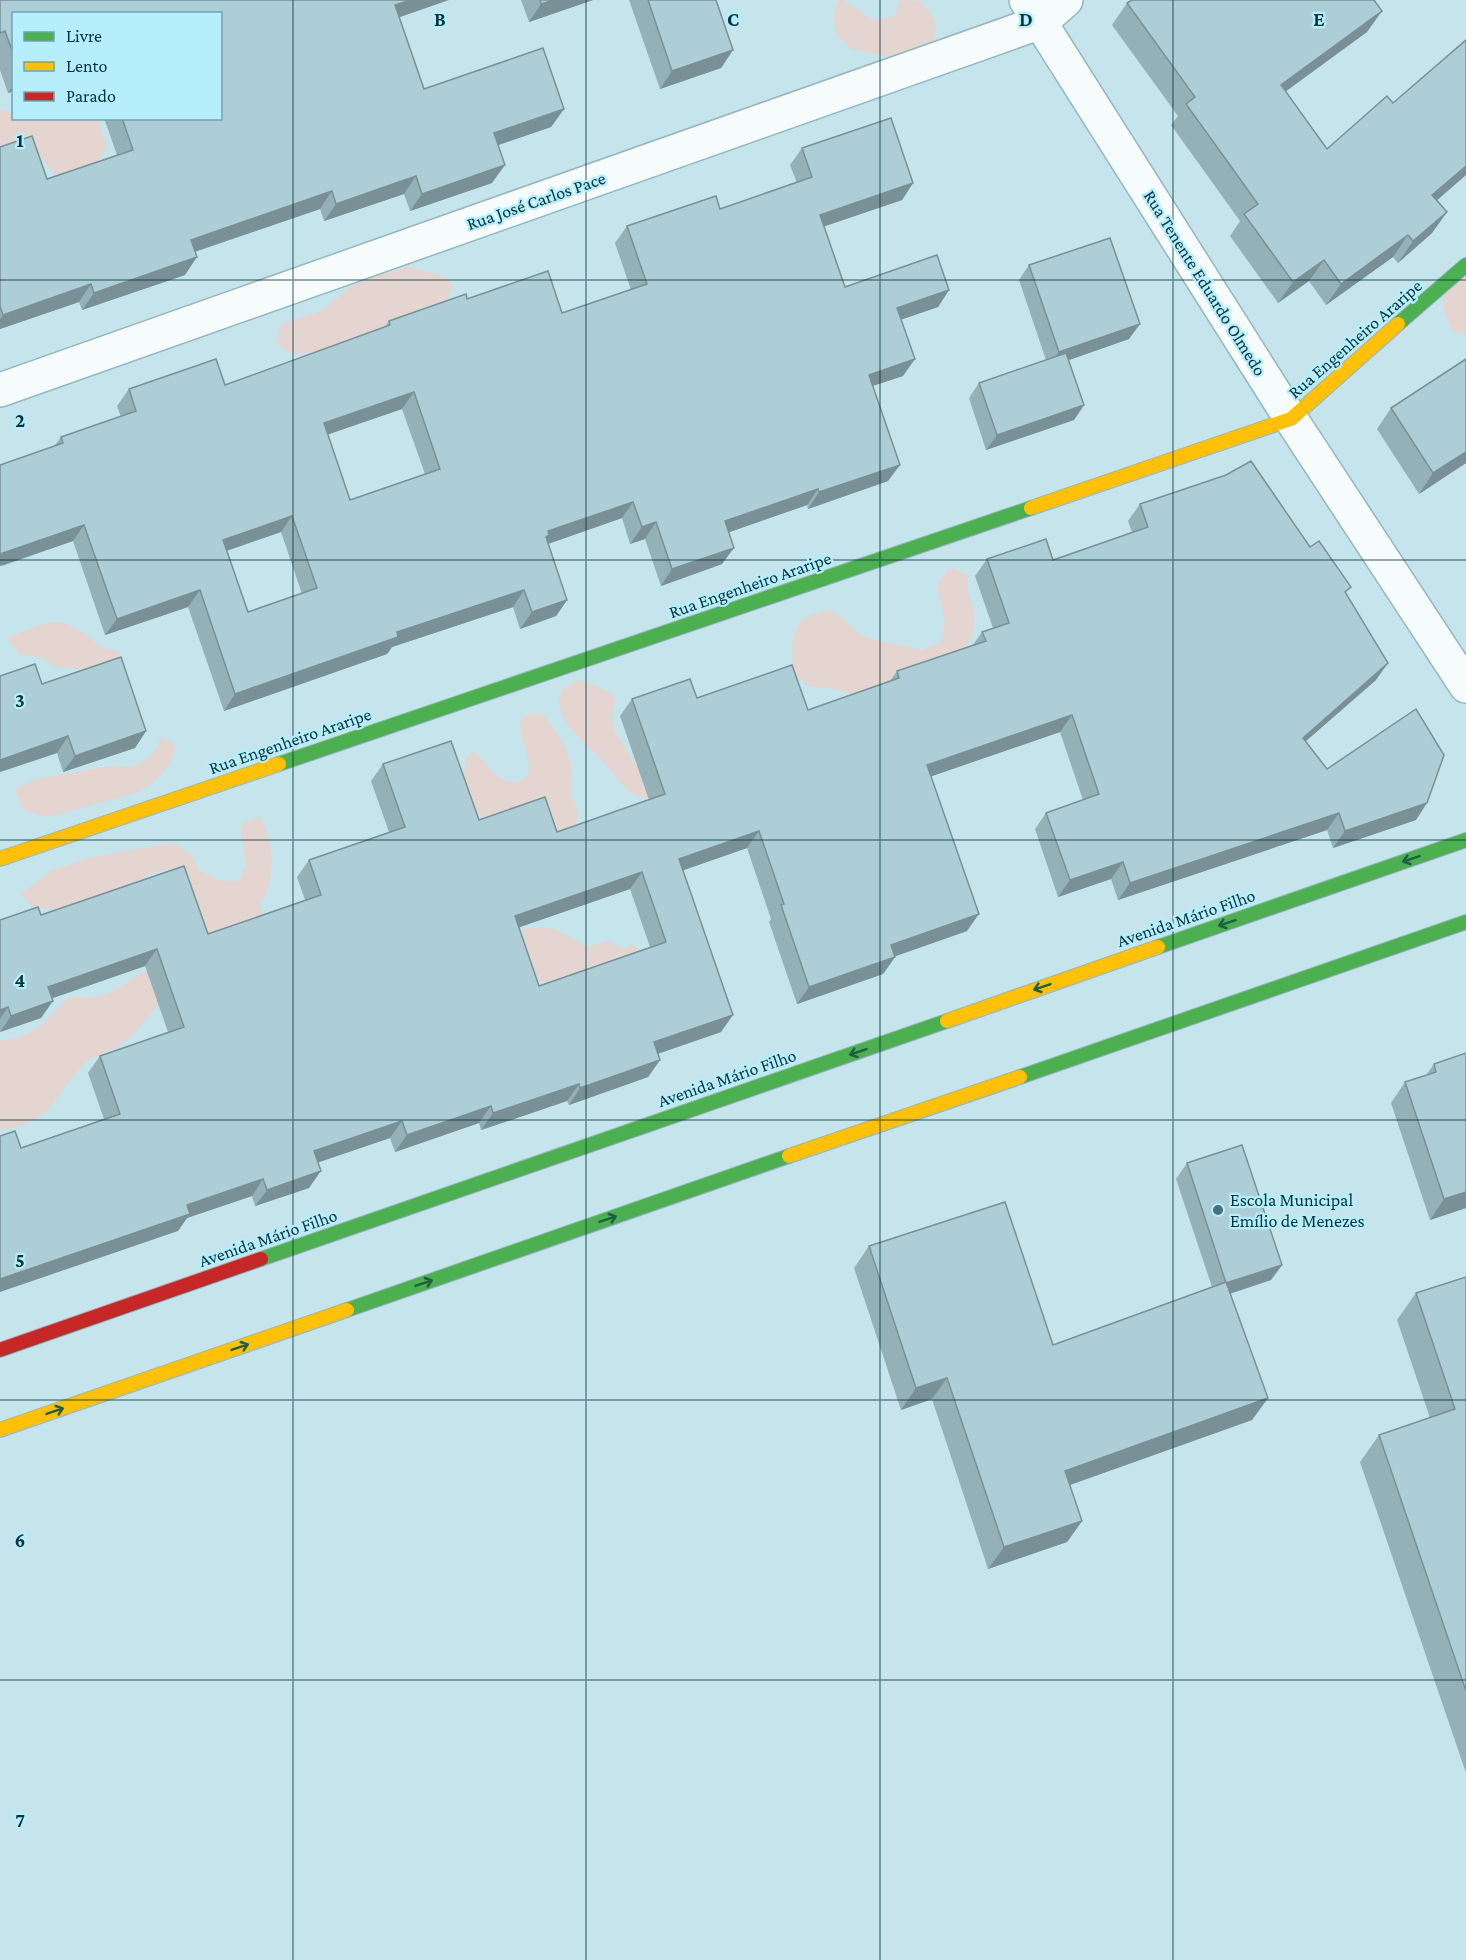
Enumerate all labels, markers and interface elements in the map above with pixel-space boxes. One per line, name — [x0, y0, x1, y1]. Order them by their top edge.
text: B — [434, 8, 446, 30]
text: C — [727, 8, 739, 30]
text: D — [1019, 8, 1033, 30]
text: E — [1313, 8, 1325, 30]
legend — [12, 12, 222, 120]
text: Livre — [66, 26, 102, 46]
text: Lento — [66, 56, 107, 76]
text: Parado — [66, 86, 116, 106]
text: 1 — [16, 129, 24, 151]
street label: Rua José Carlos Pace — [464, 168, 608, 234]
street label: Rua Tenente Eduardo Olmedo — [1140, 187, 1270, 379]
street label: Rua Engenheiro Araripe — [1284, 276, 1426, 402]
text: 2 — [15, 409, 25, 431]
street label: Rua Engenheiro Araripe — [666, 548, 834, 622]
text: 3 — [15, 689, 25, 711]
street label: Rua Engenheiro Araripe — [206, 704, 374, 778]
one-way arrow — [1402, 855, 1421, 866]
street label: Avenida Mário Filho — [1114, 885, 1258, 951]
one-way arrow — [1218, 919, 1237, 930]
text: 4 — [15, 969, 26, 991]
one-way arrow — [1034, 983, 1052, 994]
street label: Avenida Mário Filho — [655, 1045, 799, 1111]
one-way arrow — [849, 1047, 868, 1058]
place label: Escola Municipal Emílio de Menezes — [1230, 1190, 1365, 1231]
marker: Escola Municipal Emílio de Menezes — [1211, 1203, 1225, 1217]
street label: Avenida Mário Filho — [196, 1205, 340, 1271]
one-way arrow — [598, 1213, 617, 1224]
text: 5 — [15, 1249, 25, 1271]
one-way arrow — [414, 1277, 433, 1288]
one-way arrow — [230, 1341, 249, 1352]
one-way arrow — [45, 1404, 64, 1415]
text: 6 — [15, 1529, 25, 1551]
text: 7 — [15, 1809, 25, 1831]

